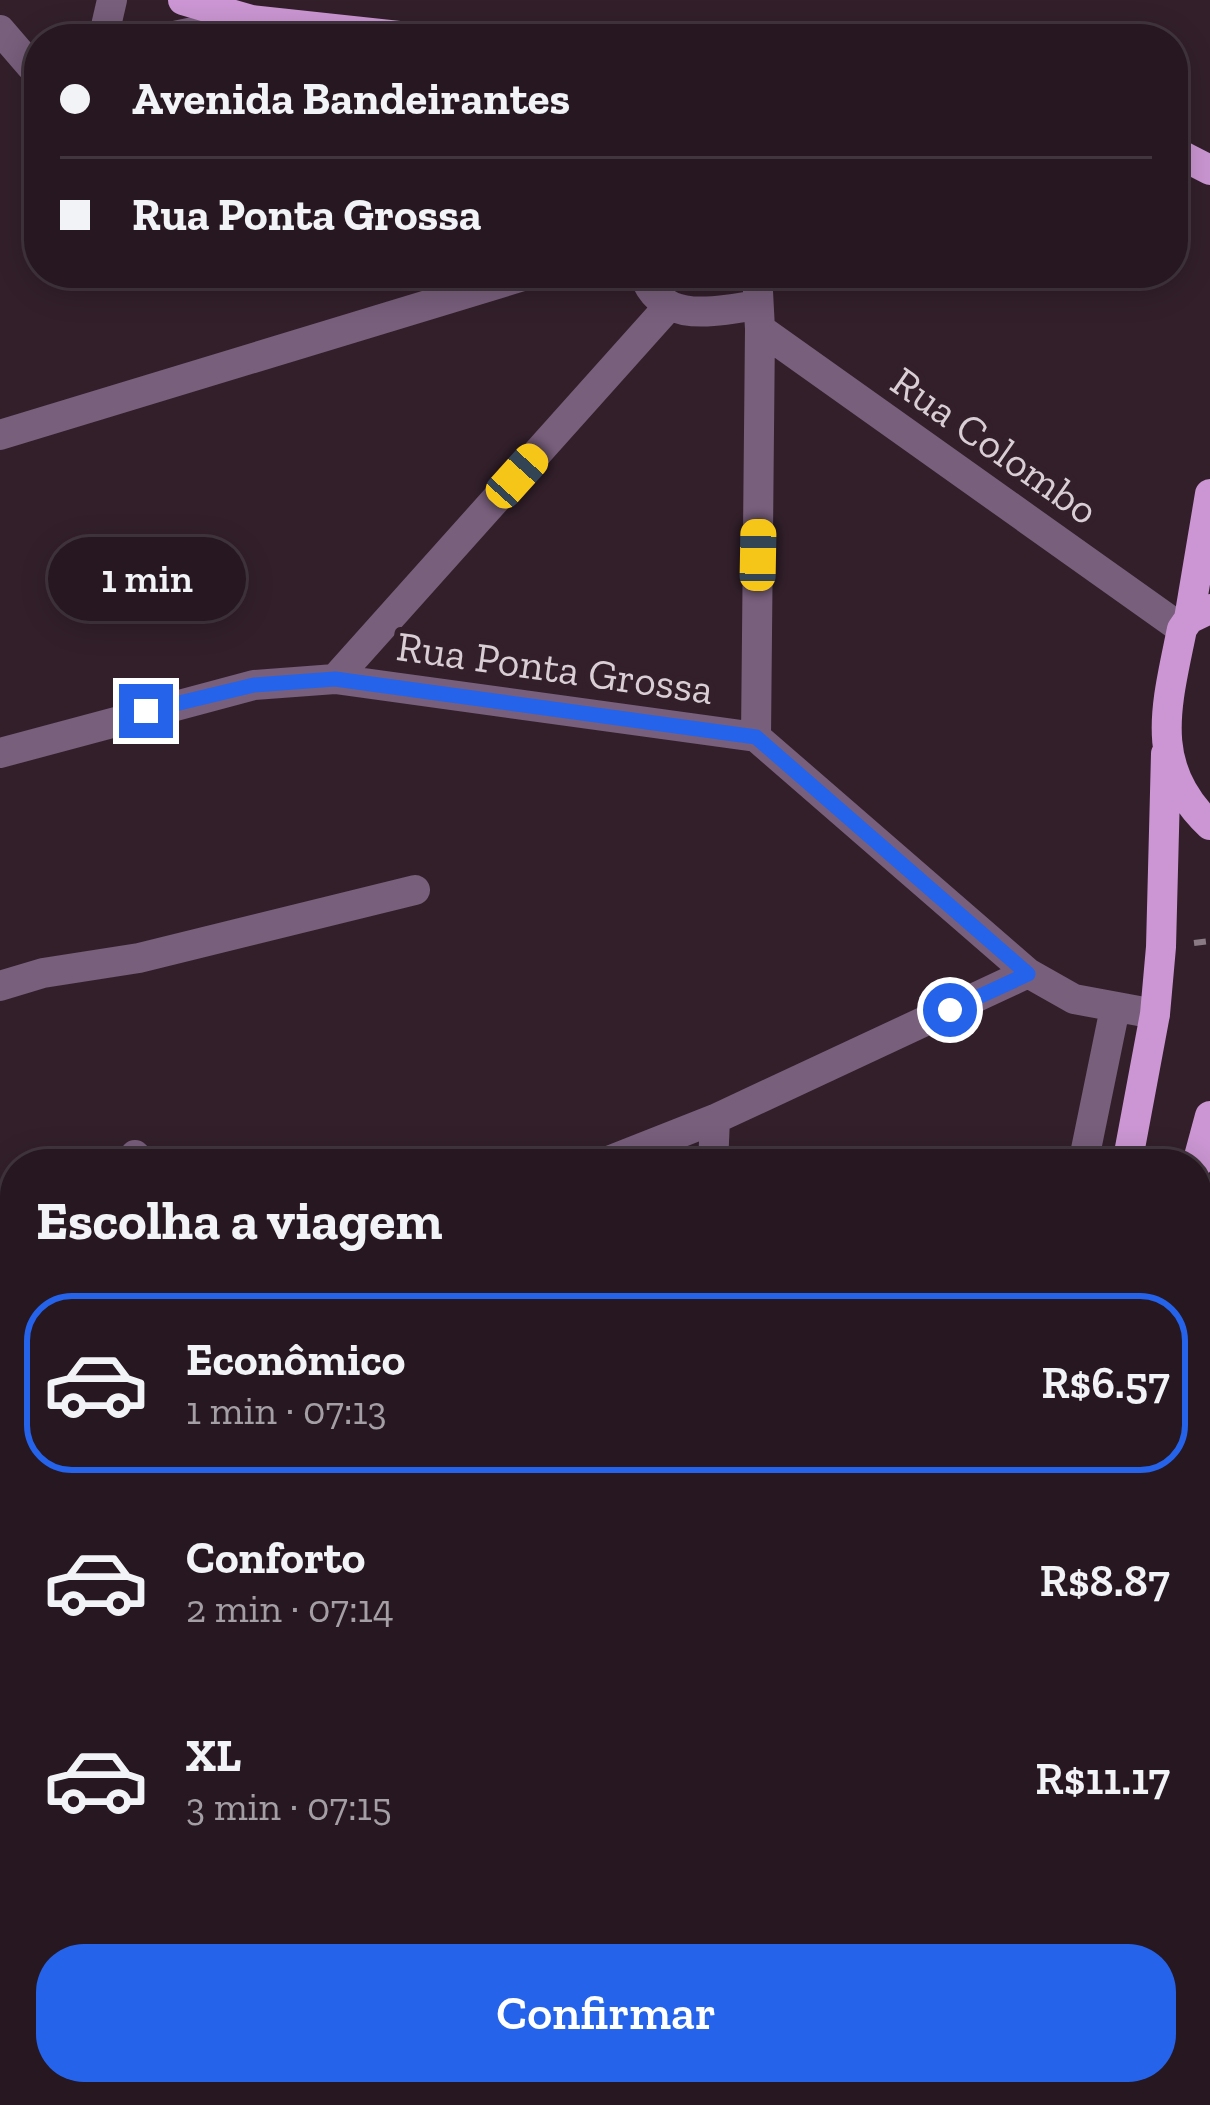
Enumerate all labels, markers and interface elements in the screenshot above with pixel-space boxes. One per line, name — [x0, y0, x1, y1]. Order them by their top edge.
text: Avenida Bandeirantes — [132, 72, 570, 126]
text: Rua Ponta Grossa — [132, 188, 482, 242]
street label: Rua Colombo — [881, 355, 1108, 535]
car — [480, 437, 554, 515]
car — [739, 519, 777, 591]
callout: 1 min — [47, 537, 245, 621]
text: 1 min — [101, 555, 193, 602]
street label: Rua Ponta Grossa — [394, 620, 716, 715]
route end — [119, 684, 173, 738]
route start — [923, 983, 977, 1037]
text: Escolha a viagem — [36, 1188, 443, 1253]
icon: car — [42, 1329, 150, 1437]
text: Econômico — [186, 1333, 405, 1387]
text: R$6.57 — [1041, 1356, 1170, 1410]
text: 1 min · 07:13 — [186, 1387, 387, 1434]
icon: car — [42, 1527, 150, 1635]
text: Conforto — [186, 1531, 365, 1585]
text: R$8.87 — [1040, 1554, 1170, 1608]
text: 2 min · 07:14 — [186, 1585, 394, 1632]
icon: car — [42, 1725, 150, 1833]
text: XL — [186, 1729, 241, 1783]
text: R$11.17 — [1035, 1752, 1170, 1806]
text: 3 min · 07:15 — [186, 1783, 392, 1830]
button: Confirmar — [36, 1944, 1176, 2082]

